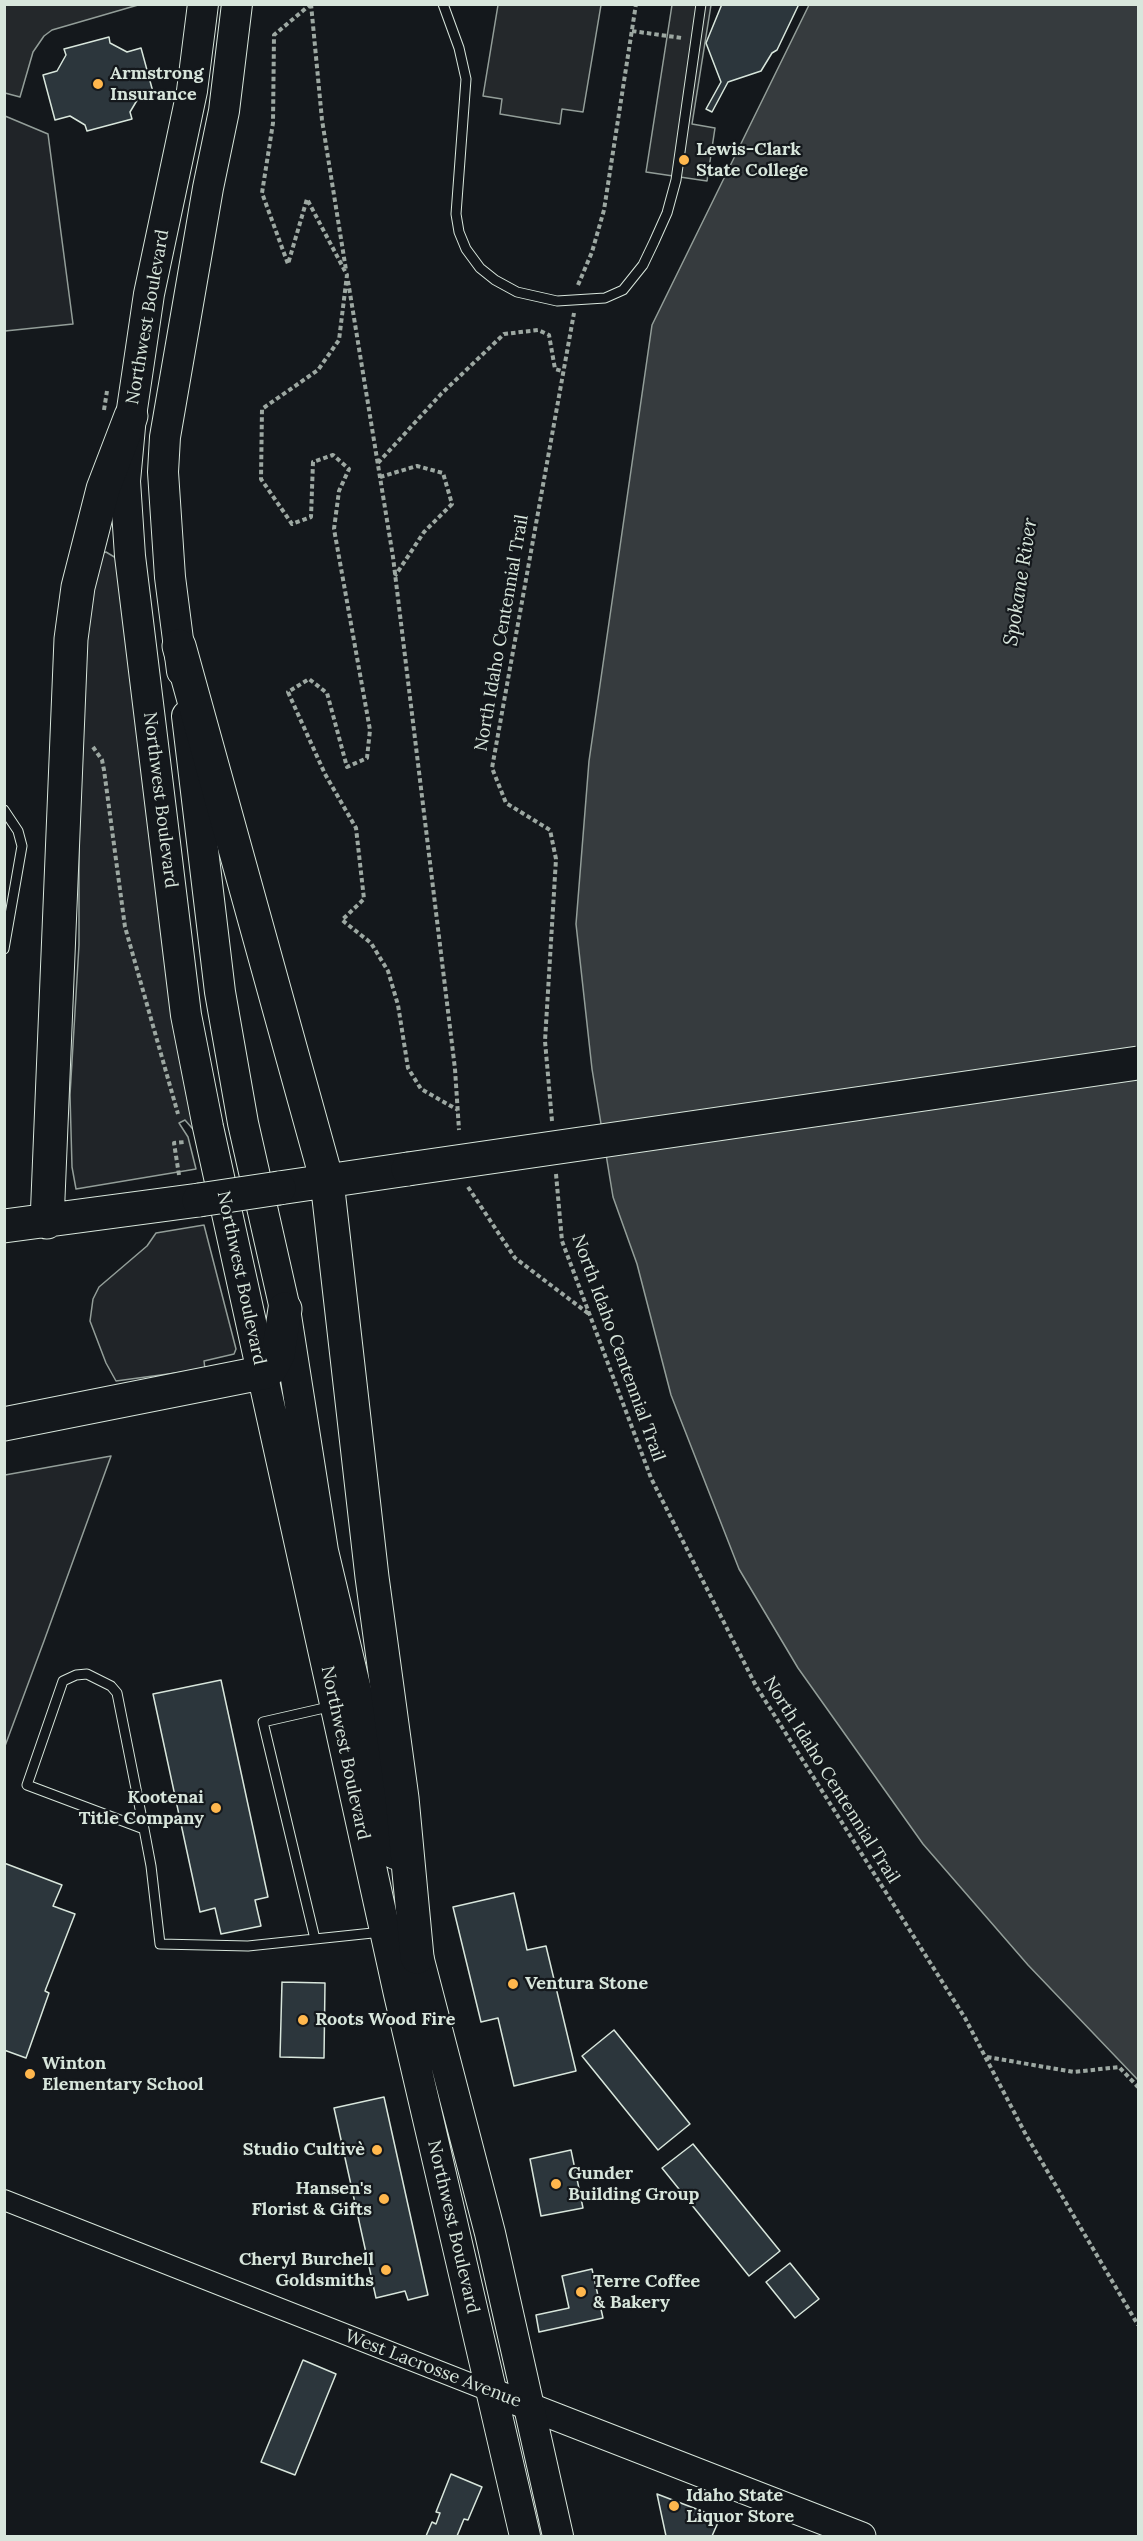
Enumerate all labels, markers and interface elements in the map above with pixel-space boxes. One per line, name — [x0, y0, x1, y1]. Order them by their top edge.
place label: Armstrong Insurance — [110, 63, 203, 106]
marker: Armstrong Insurance — [91, 77, 105, 91]
place label: Lewis-Clark State College — [696, 139, 808, 182]
marker: Lewis-Clark State College — [677, 153, 691, 167]
street label: Northwest Boulevard — [122, 228, 174, 406]
street label: North Idaho Centennial Trail — [471, 513, 533, 753]
water label: Spokane River — [999, 516, 1043, 648]
street label: Northwest Boulevard — [138, 711, 182, 889]
street label: Northwest Boulevard — [212, 1189, 270, 1367]
street label: North Idaho Centennial Trail — [567, 1232, 669, 1464]
street label: Northwest Boulevard — [316, 1664, 374, 1842]
street label: North Idaho Centennial Trail — [758, 1673, 904, 1887]
place label: Kootenai Title Company — [79, 1787, 204, 1830]
marker: Kootenai Title Company — [209, 1801, 223, 1815]
place label: Ventura Stone — [525, 1973, 648, 1995]
marker: Ventura Stone — [506, 1977, 520, 1991]
place label: Roots Wood Fire — [315, 2009, 455, 2031]
marker: Roots Wood Fire — [296, 2013, 310, 2027]
place label: Winton Elementary School — [42, 2053, 204, 2096]
marker: Winton Elementary School — [23, 2067, 37, 2081]
street label: Northwest Boulevard — [423, 2138, 483, 2316]
place label: Studio Cultivè — [243, 2139, 365, 2161]
marker: Studio Cultivè — [370, 2143, 384, 2157]
place label: Gunder Building Group — [568, 2163, 699, 2206]
marker: Gunder Building Group — [549, 2177, 563, 2191]
place label: Hansen's Florist & Gifts — [251, 2178, 372, 2220]
marker: Hansen's Florist & Gifts — [377, 2192, 391, 2206]
place label: Cheryl Burchell Goldsmiths — [239, 2249, 374, 2292]
marker: Cheryl Burchell Goldsmiths — [379, 2263, 393, 2277]
place label: Terre Coffee & Bakery — [593, 2271, 700, 2314]
marker: Terre Coffee & Bakery — [574, 2285, 588, 2299]
street label: West Lacrosse Avenue — [342, 2325, 524, 2413]
place label: Idaho State Liquor Store — [686, 2485, 794, 2528]
marker: Idaho State Liquor Store — [667, 2499, 681, 2513]

